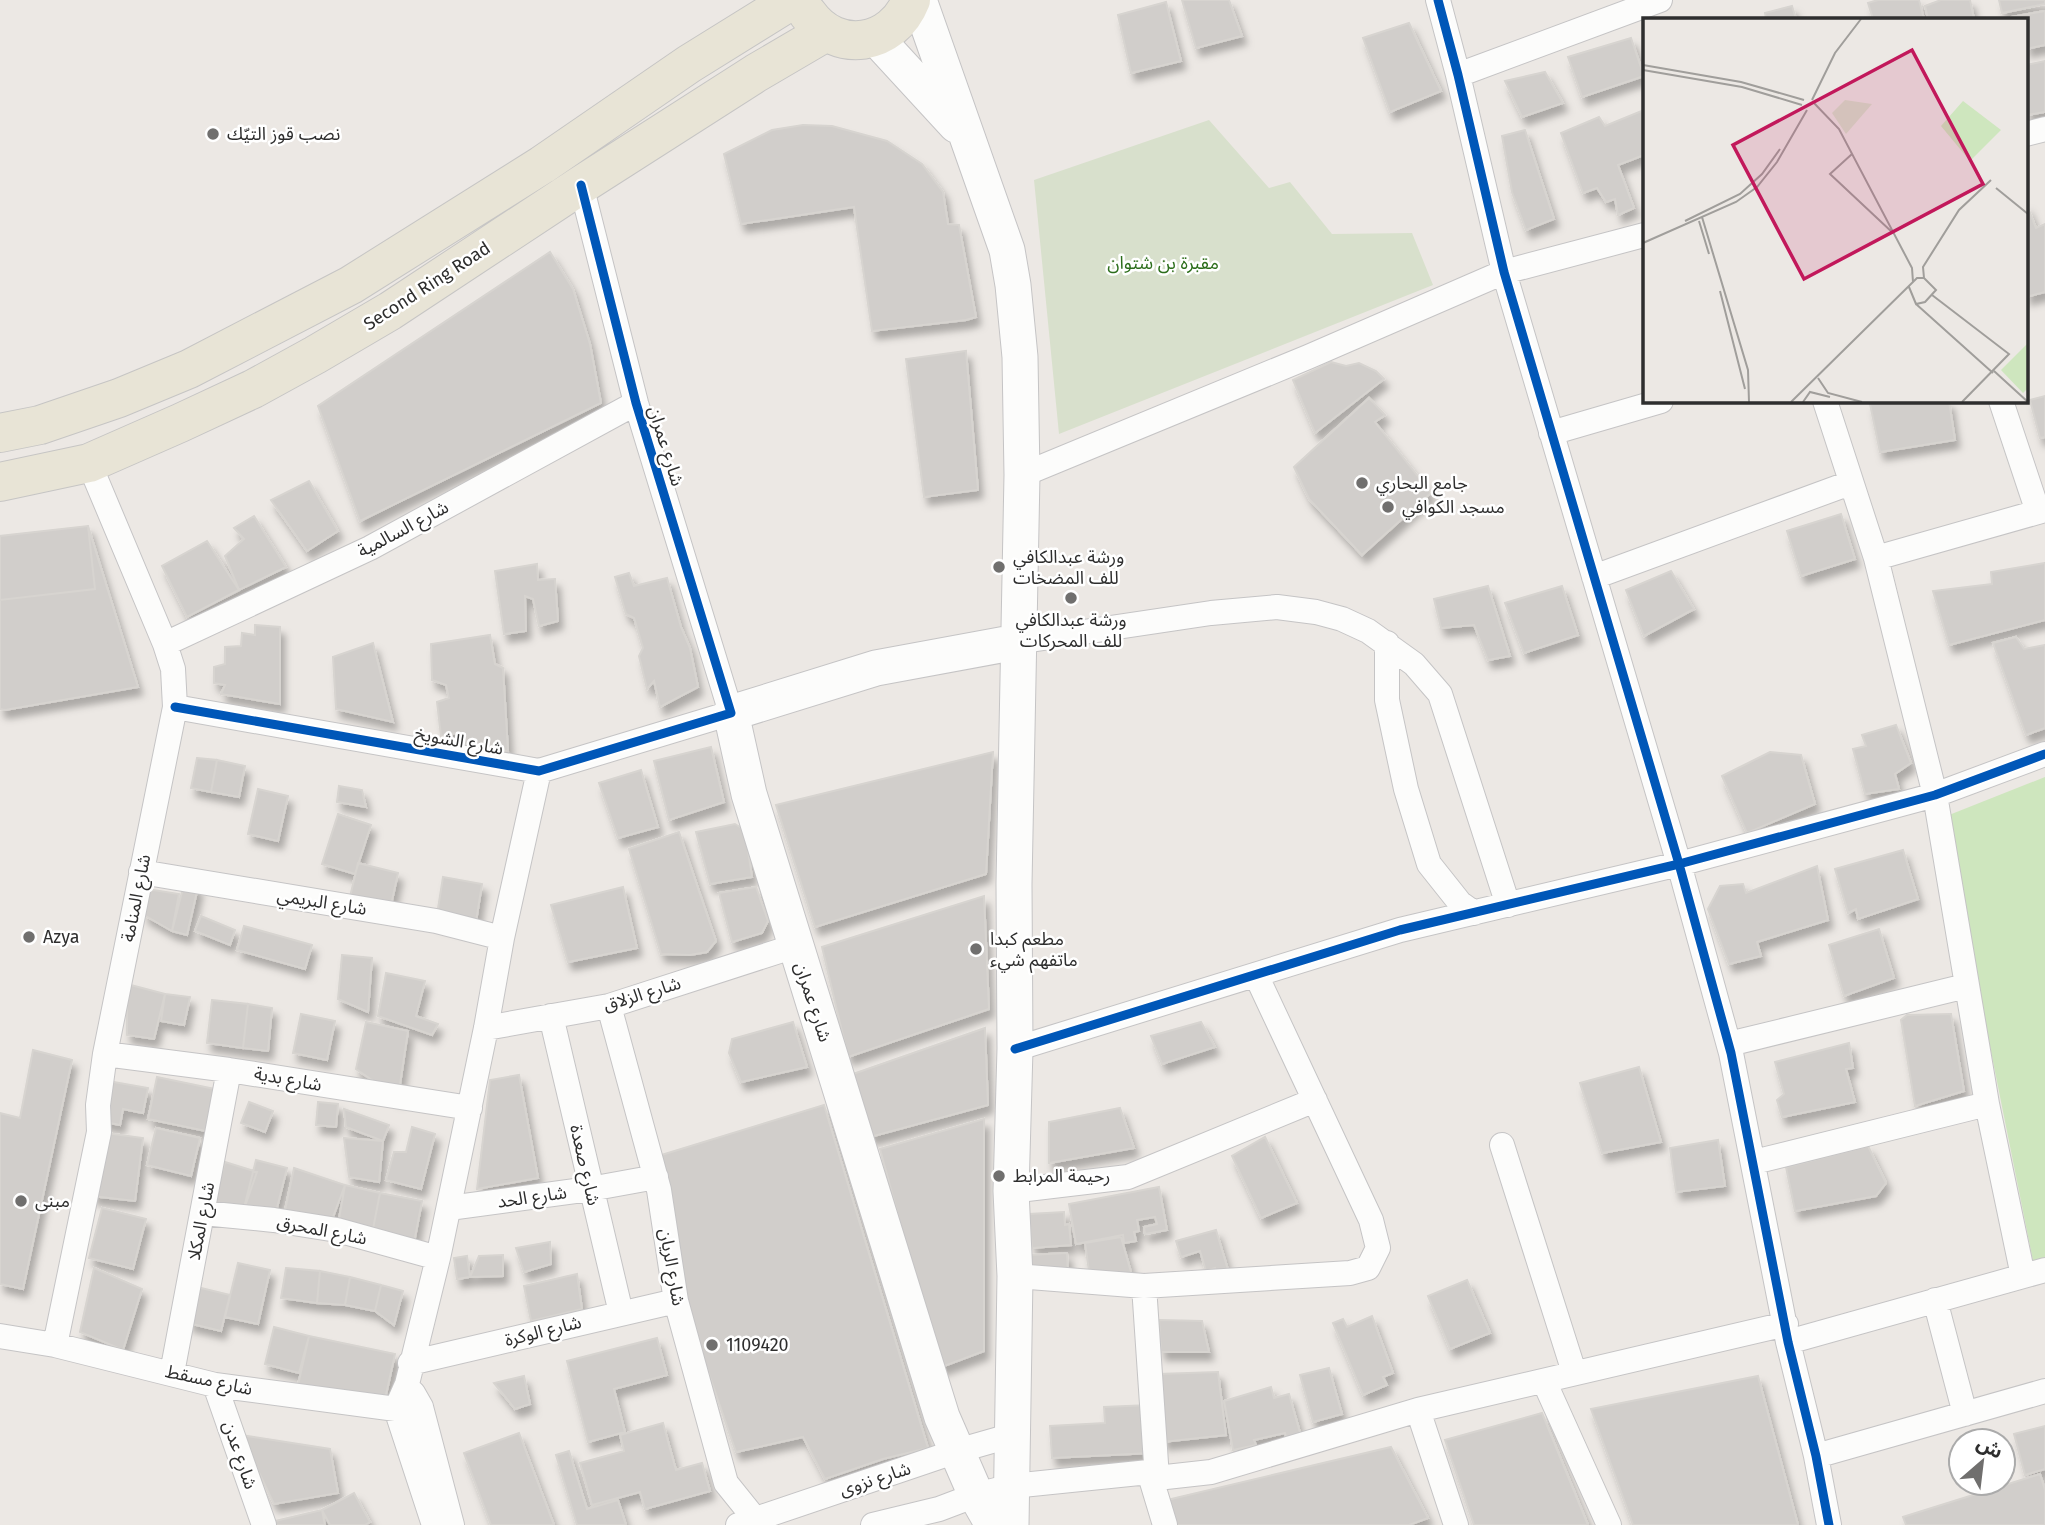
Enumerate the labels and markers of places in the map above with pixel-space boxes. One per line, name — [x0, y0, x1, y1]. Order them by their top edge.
place label: نصب قوز التيّك — [227, 123, 340, 145]
marker: نصب قوز التيّك — [205, 126, 221, 142]
place label: جامع البحاري — [1376, 472, 1468, 497]
marker: جامع البحاري — [1354, 475, 1370, 491]
place label: مسجد الكوافي — [1402, 496, 1505, 520]
marker: مسجد الكوافي — [1380, 499, 1396, 515]
place label: ورشة عبدالكافي للف المضخات — [1013, 546, 1124, 589]
marker: ورشة عبدالكافي للف المضخات — [991, 559, 1007, 575]
marker: ورشة عبدالكافي للف المحركات — [1063, 590, 1079, 606]
place label: ورشة عبدالكافي للف المحركات — [1015, 609, 1127, 652]
place label: Azya — [43, 926, 80, 948]
place label: مطعم كبدا ماتفهم شيء — [990, 928, 1078, 973]
marker: Azya — [21, 929, 37, 945]
marker: مطعم كبدا ماتفهم شيء — [968, 941, 984, 957]
place label: رحيمة المرابط — [1013, 1165, 1110, 1187]
marker: رحيمة المرابط — [991, 1168, 1007, 1184]
place label: مبنى — [35, 1190, 70, 1212]
marker: مبنى — [13, 1193, 29, 1209]
place label: 1109420 — [726, 1334, 789, 1356]
marker: 1109420 — [704, 1337, 720, 1353]

